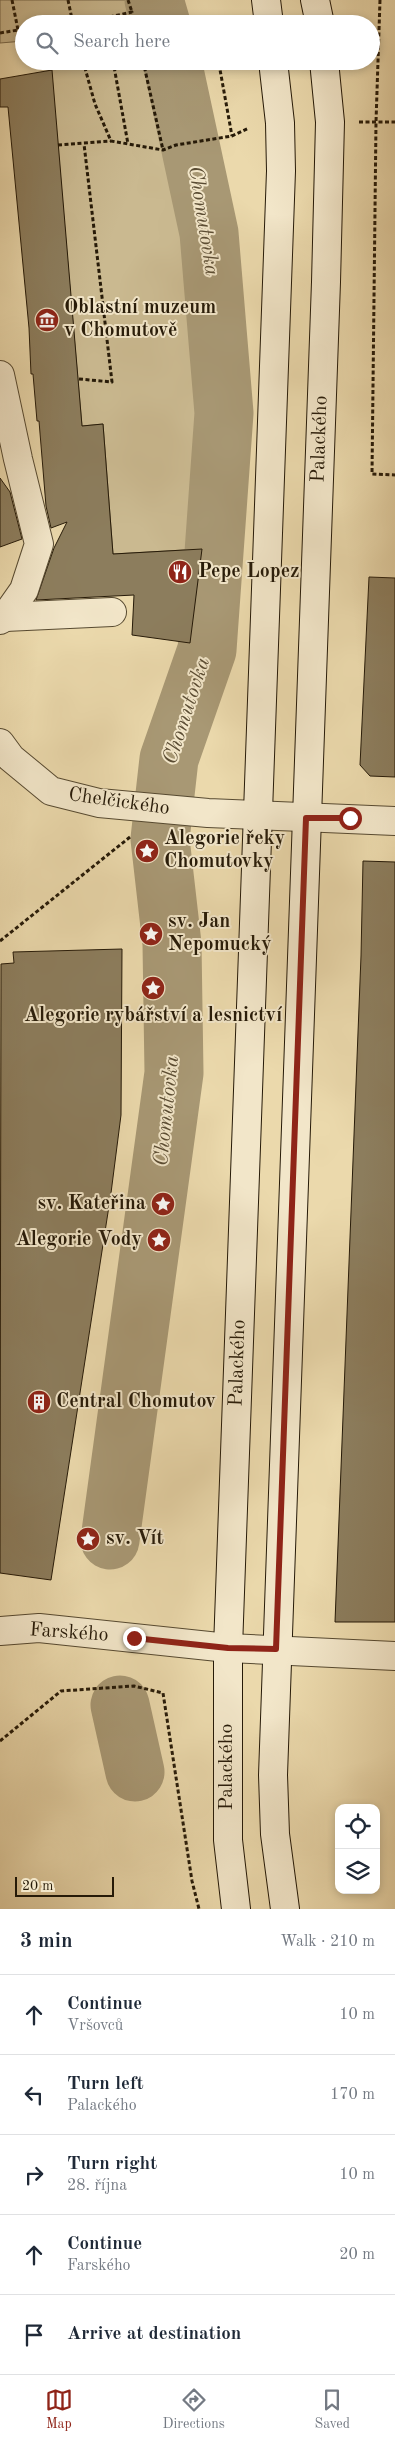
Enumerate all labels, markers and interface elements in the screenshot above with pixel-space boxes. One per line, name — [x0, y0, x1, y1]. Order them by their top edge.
search box — [15, 15, 380, 70]
icon: search — [33, 29, 61, 57]
text: Search here — [73, 33, 170, 52]
water label: Chomutovka — [184, 165, 222, 277]
place label: Oblastní muzeum v Chomutově — [64, 298, 216, 341]
museum icon: Oblastní muzeum v Chomutově — [34, 307, 60, 333]
street label: Palackého — [308, 395, 332, 483]
restaurant icon: Pepe Lopez — [167, 559, 193, 585]
place label: Pepe Lopez — [198, 562, 299, 582]
water label: Chomutovka — [160, 655, 214, 767]
street label: Chelčického — [67, 785, 171, 819]
route start — [339, 807, 362, 830]
place label: Alegorie řeky Chomutovky — [164, 829, 285, 872]
place icon: Alegorie řeky Chomutovky — [134, 838, 160, 864]
place label: sv. Jan Nepomucký — [168, 912, 272, 955]
place icon: sv. Jan Nepomucký — [138, 921, 164, 947]
place icon: Alegorie rybářství a lesnictví — [140, 975, 166, 1001]
place label: Alegorie rybářství a lesnictví — [24, 1006, 282, 1026]
water label: Chomutovka — [151, 1055, 183, 1167]
place icon: sv. Kateřina — [150, 1191, 176, 1217]
place label: sv. Kateřina — [37, 1194, 146, 1214]
place icon: Alegorie Vody — [146, 1227, 172, 1253]
place label: Alegorie Vody — [16, 1230, 142, 1250]
street label: Palackého — [226, 1319, 250, 1407]
building icon: Central Chomutov — [26, 1389, 52, 1415]
place label: Central Chomutov — [56, 1392, 216, 1412]
place icon: sv. Vít — [75, 1526, 101, 1552]
place label: sv. Vít — [106, 1529, 164, 1549]
street label: Farského — [29, 1620, 109, 1646]
route end — [123, 1627, 146, 1650]
street label: Palackého — [217, 1724, 237, 1811]
map controls — [335, 1804, 380, 1894]
button: locate — [335, 1804, 380, 1849]
button: layers — [335, 1849, 380, 1894]
scale bar — [15, 1874, 114, 1897]
text: 20 m — [22, 1879, 53, 1893]
text: 3 min — [20, 1931, 73, 1952]
text: Walk · 210 m — [280, 1934, 375, 1950]
text: Continue — [67, 1995, 142, 2014]
icon: ahead — [20, 2001, 48, 2029]
text: 10 m — [339, 2007, 375, 2023]
text: Vršovců — [67, 2018, 123, 2034]
text: Turn left — [67, 2075, 144, 2094]
icon: left — [20, 2081, 48, 2109]
text: 170 m — [330, 2087, 375, 2103]
text: Palackého — [67, 2098, 137, 2114]
text: Turn right — [67, 2155, 157, 2174]
icon: right — [20, 2161, 48, 2189]
text: 10 m — [339, 2167, 375, 2183]
text: 28. října — [67, 2178, 127, 2194]
text: Continue — [67, 2235, 142, 2254]
icon: ahead — [20, 2241, 48, 2269]
text: 20 m — [339, 2247, 375, 2263]
text: Farského — [67, 2258, 131, 2274]
icon: arrive — [20, 2321, 48, 2349]
text: Arrive at destination — [67, 2325, 241, 2344]
tab: Map — [45, 2386, 73, 2433]
tab: Directions — [163, 2386, 225, 2433]
tab: Saved — [314, 2386, 350, 2433]

